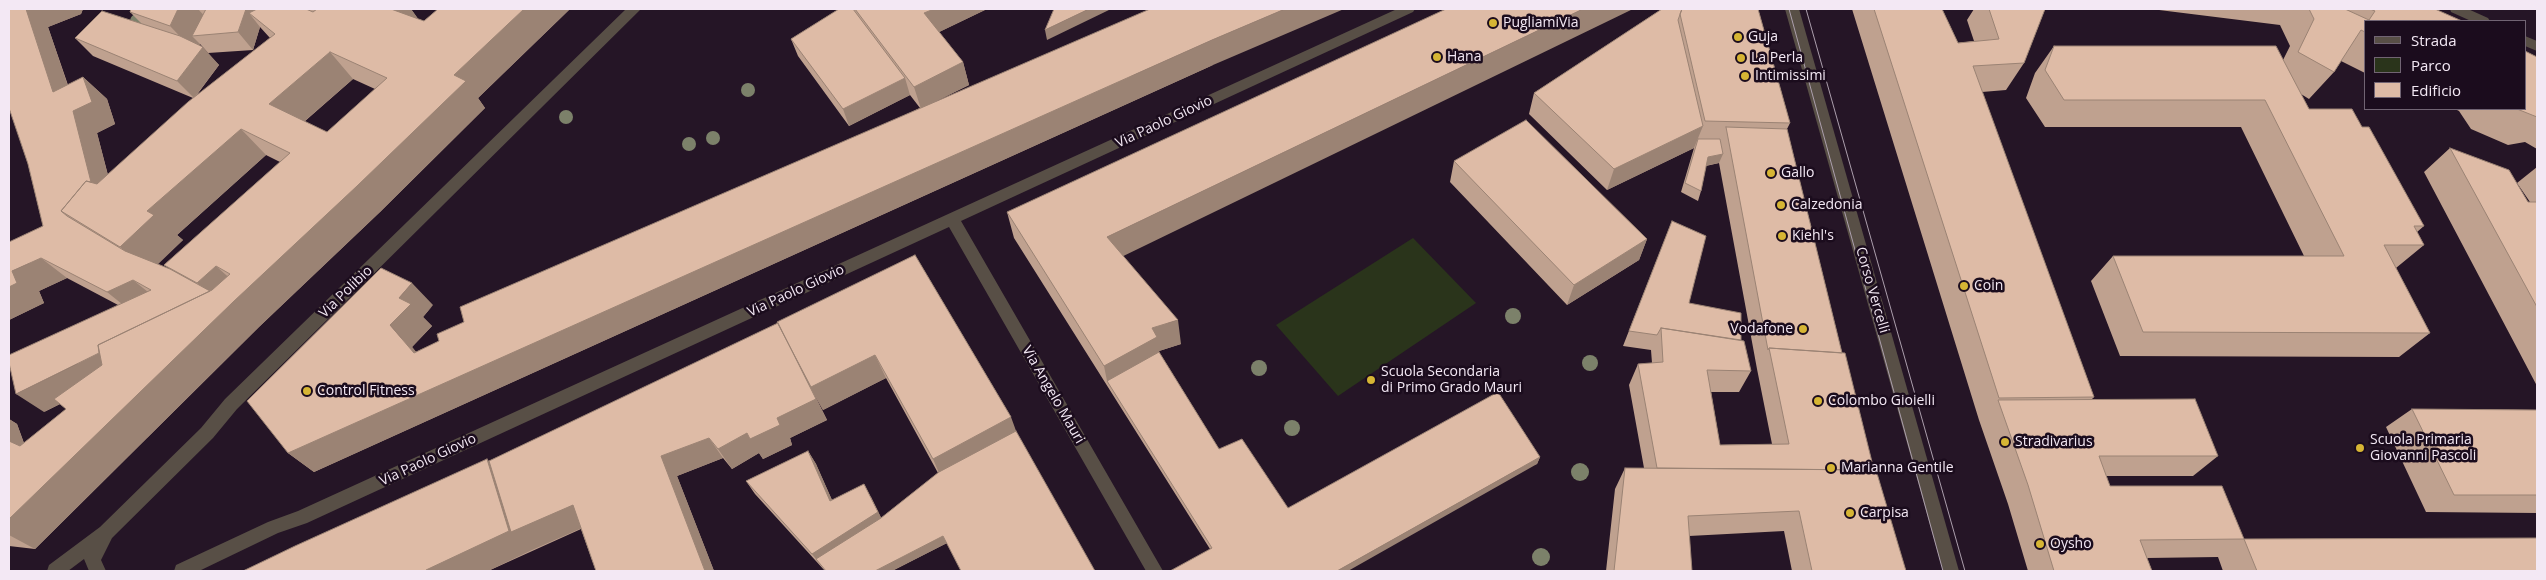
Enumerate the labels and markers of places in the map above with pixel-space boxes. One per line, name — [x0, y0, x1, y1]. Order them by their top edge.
place label: PugliamiVia — [1503, 15, 1579, 31]
marker: PugliamiVia — [1487, 17, 1499, 29]
place label: Guja — [1748, 29, 1778, 45]
marker: Guja — [1732, 31, 1744, 43]
place label: Hana — [1447, 49, 1481, 65]
place label: La Perla — [1751, 50, 1803, 66]
marker: Hana — [1431, 51, 1443, 63]
marker: La Perla — [1735, 52, 1747, 64]
place label: Intimissimi — [1755, 68, 1826, 84]
marker: Intimissimi — [1739, 70, 1751, 82]
place label: Gallo — [1781, 165, 1814, 181]
marker: Gallo — [1765, 167, 1777, 179]
place label: Calzedonia — [1791, 197, 1862, 213]
marker: Calzedonia — [1775, 199, 1787, 211]
place label: Kiehl's — [1792, 228, 1834, 244]
marker: Kiehl's — [1776, 230, 1788, 242]
place label: Coin — [1974, 278, 2003, 294]
marker: Coin — [1958, 280, 1970, 292]
place label: Vodafone — [1730, 321, 1793, 337]
marker: Vodafone — [1797, 323, 1809, 335]
place label: Scuola Secondaria di Primo Grado Mauri — [1381, 364, 1522, 397]
marker: Scuola Secondaria di Primo Grado Mauri — [1365, 374, 1377, 386]
place label: Control Fitness — [317, 383, 415, 399]
marker: Control Fitness — [301, 385, 313, 397]
place label: Colombo Gioielli — [1828, 393, 1935, 409]
marker: Colombo Gioielli — [1812, 395, 1824, 407]
place label: Scuola Primaria Giovanni Pascoli — [2370, 432, 2476, 464]
place label: Stradivarius — [2015, 434, 2093, 450]
marker: Stradivarius — [1999, 436, 2011, 448]
marker: Scuola Primaria Giovanni Pascoli — [2354, 442, 2366, 454]
place label: Marianna Gentile — [1841, 460, 1954, 476]
marker: Marianna Gentile — [1825, 462, 1837, 474]
place label: Carpisa — [1860, 505, 1909, 521]
marker: Carpisa — [1844, 507, 1856, 519]
place label: Oysho — [2050, 536, 2092, 552]
marker: Oysho — [2034, 538, 2046, 550]

